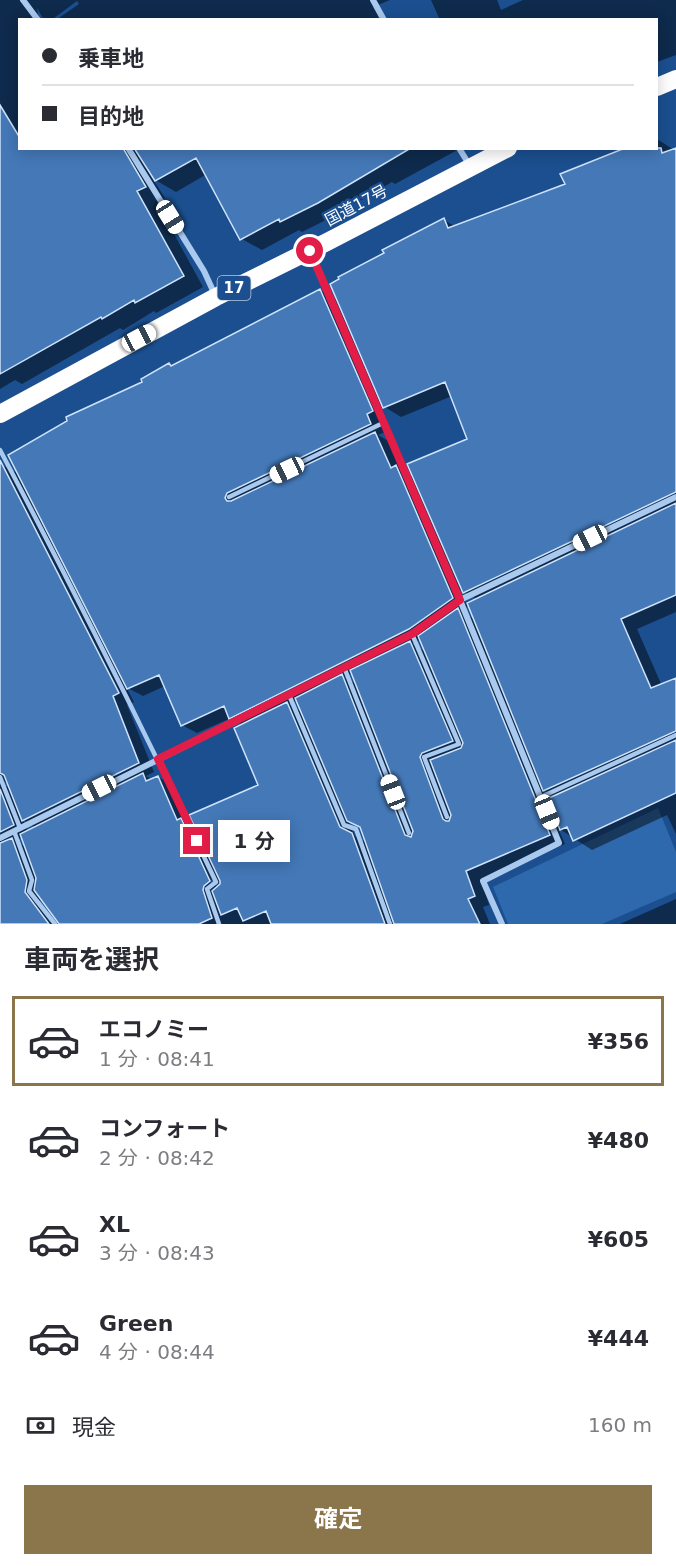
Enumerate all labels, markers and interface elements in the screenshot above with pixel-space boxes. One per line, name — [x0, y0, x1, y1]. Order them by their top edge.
text: 乗車地 — [78, 46, 144, 71]
text: 目的地 — [78, 104, 144, 129]
street label: 国道17号 — [322, 181, 391, 230]
car — [153, 197, 187, 237]
route start — [296, 237, 323, 264]
road number: 17 — [218, 276, 250, 300]
car — [119, 322, 159, 354]
car — [267, 454, 307, 486]
car — [570, 522, 610, 554]
car — [79, 772, 119, 804]
car — [378, 772, 408, 812]
car — [532, 792, 562, 832]
callout: 1 分 — [218, 820, 290, 862]
route end — [183, 827, 210, 854]
text: 1 分 — [234, 829, 274, 853]
text: 車両を選択 — [24, 944, 159, 975]
icon: car — [27, 1014, 81, 1068]
text: エコノミー — [99, 1017, 209, 1042]
text: ¥356 — [588, 1029, 649, 1054]
text: 1 分 · 08:41 — [99, 1047, 215, 1071]
icon: car — [27, 1113, 81, 1167]
text: コンフォート — [99, 1116, 230, 1141]
text: ¥480 — [588, 1128, 649, 1153]
text: 2 分 · 08:42 — [99, 1146, 215, 1170]
icon: car — [27, 1212, 81, 1266]
text: XL — [99, 1212, 130, 1237]
text: ¥605 — [588, 1227, 649, 1252]
text: 3 分 · 08:43 — [99, 1241, 215, 1265]
icon: car — [27, 1311, 81, 1365]
text: Green — [99, 1311, 173, 1336]
text: ¥444 — [588, 1326, 649, 1351]
text: 4 分 · 08:44 — [99, 1340, 215, 1364]
icon: cash — [24, 1409, 57, 1442]
text: 160 m — [588, 1413, 652, 1437]
text: 現金 — [72, 1415, 116, 1440]
button: 確定 — [24, 1485, 652, 1554]

